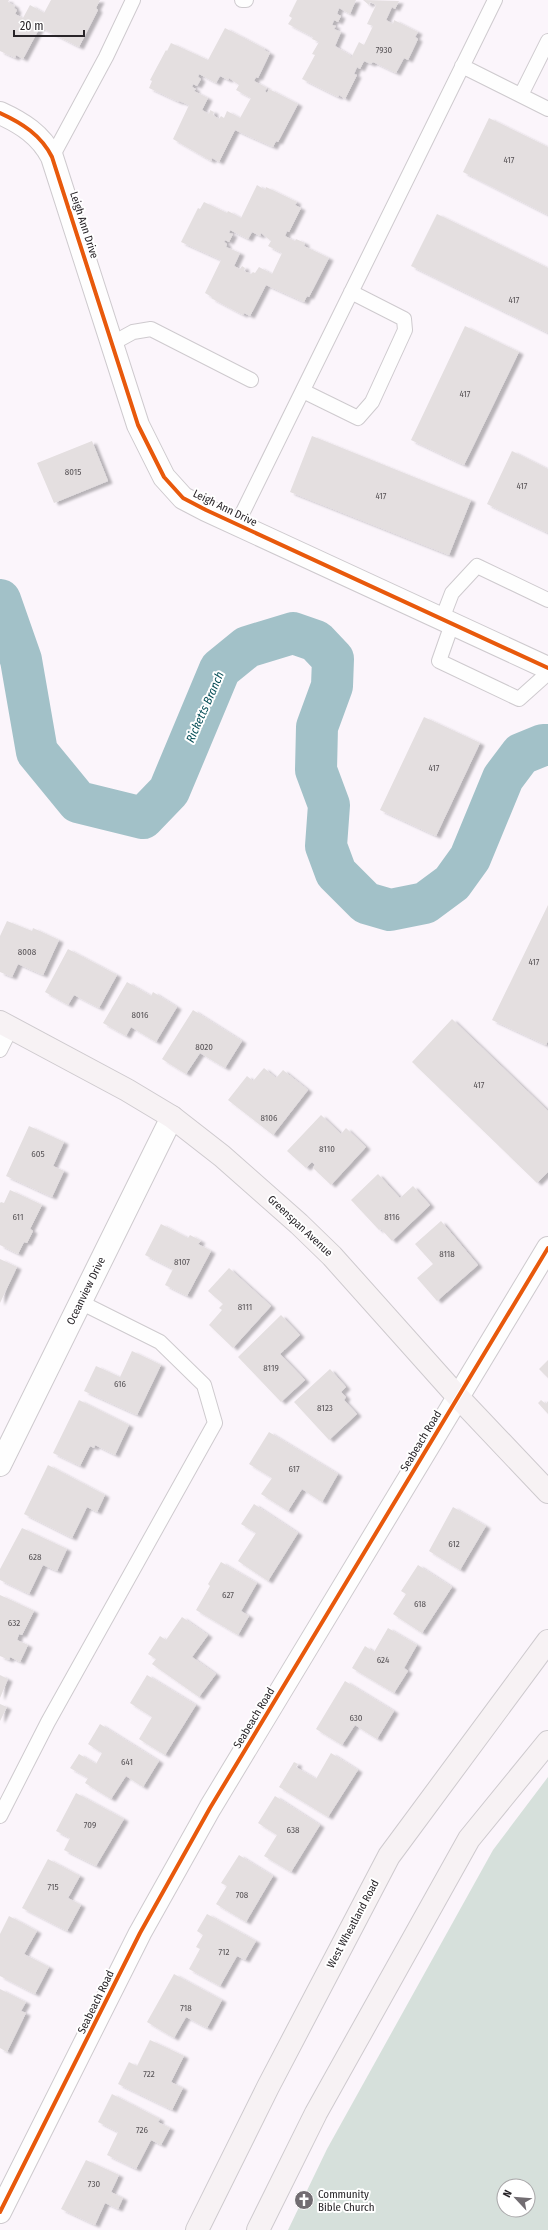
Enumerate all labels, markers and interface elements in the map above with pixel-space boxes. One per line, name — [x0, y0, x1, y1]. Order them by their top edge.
scale bar — [14, 12, 84, 38]
text: 20 m — [20, 19, 44, 33]
house number: 7930 — [376, 45, 393, 55]
house number: 417 — [503, 155, 515, 165]
street label: Leigh Ann Drive — [67, 190, 101, 260]
house number: 417 — [508, 295, 520, 305]
house number: 417 — [459, 389, 471, 399]
house number: 8015 — [65, 467, 81, 477]
house number: 417 — [516, 481, 528, 491]
street label: Leigh Ann Drive — [191, 487, 259, 529]
house number: 417 — [375, 491, 387, 501]
water label: Ricketts Branch — [183, 669, 227, 745]
house number: 417 — [428, 763, 440, 773]
house number: 8008 — [18, 947, 37, 957]
house number: 417 — [528, 957, 540, 967]
house number: 8016 — [132, 1010, 149, 1020]
house number: 8020 — [195, 1042, 213, 1052]
house number: 417 — [473, 1080, 485, 1090]
house number: 8106 — [261, 1113, 278, 1123]
house number: 8110 — [319, 1144, 335, 1154]
house number: 605 — [31, 1149, 45, 1159]
street label: Greenspan Avenue — [265, 1193, 335, 1259]
house number: 611 — [13, 1212, 23, 1222]
house number: 8116 — [384, 1212, 400, 1222]
house number: 8118 — [439, 1249, 455, 1259]
street label: Oceanview Drive — [64, 1255, 108, 1327]
house number: 8107 — [174, 1257, 190, 1267]
house number: 8111 — [238, 1302, 252, 1312]
house number: 8119 — [263, 1363, 279, 1373]
house number: 616 — [114, 1379, 127, 1389]
house number: 8123 — [317, 1403, 333, 1413]
street label: Seabeach Road — [398, 1408, 444, 1474]
house number: 617 — [288, 1464, 300, 1474]
house number: 612 — [448, 1539, 460, 1549]
house number: 628 — [29, 1552, 42, 1562]
house number: 627 — [222, 1590, 234, 1600]
house number: 618 — [414, 1599, 427, 1609]
house number: 632 — [8, 1618, 20, 1628]
house number: 624 — [377, 1655, 390, 1665]
street label: Seabeach Road — [231, 1685, 277, 1751]
house number: 630 — [349, 1713, 363, 1723]
house number: 641 — [121, 1757, 133, 1767]
house number: 709 — [84, 1820, 96, 1830]
house number: 638 — [287, 1825, 300, 1835]
street label: West Wheatland Road — [324, 1878, 382, 1970]
house number: 715 — [47, 1882, 59, 1892]
house number: 708 — [236, 1890, 249, 1900]
house number: 712 — [218, 1947, 230, 1957]
street label: Seabeach Road — [75, 1968, 117, 2036]
house number: 718 — [180, 2003, 192, 2013]
house number: 722 — [143, 2069, 155, 2079]
house number: 726 — [136, 2125, 149, 2135]
north arrow — [496, 2178, 536, 2218]
house number: 730 — [88, 2179, 100, 2189]
place label: Community Bible Church — [318, 2188, 375, 2214]
text: N — [500, 2188, 515, 2200]
church icon: Community Bible Church — [293, 2189, 315, 2211]

